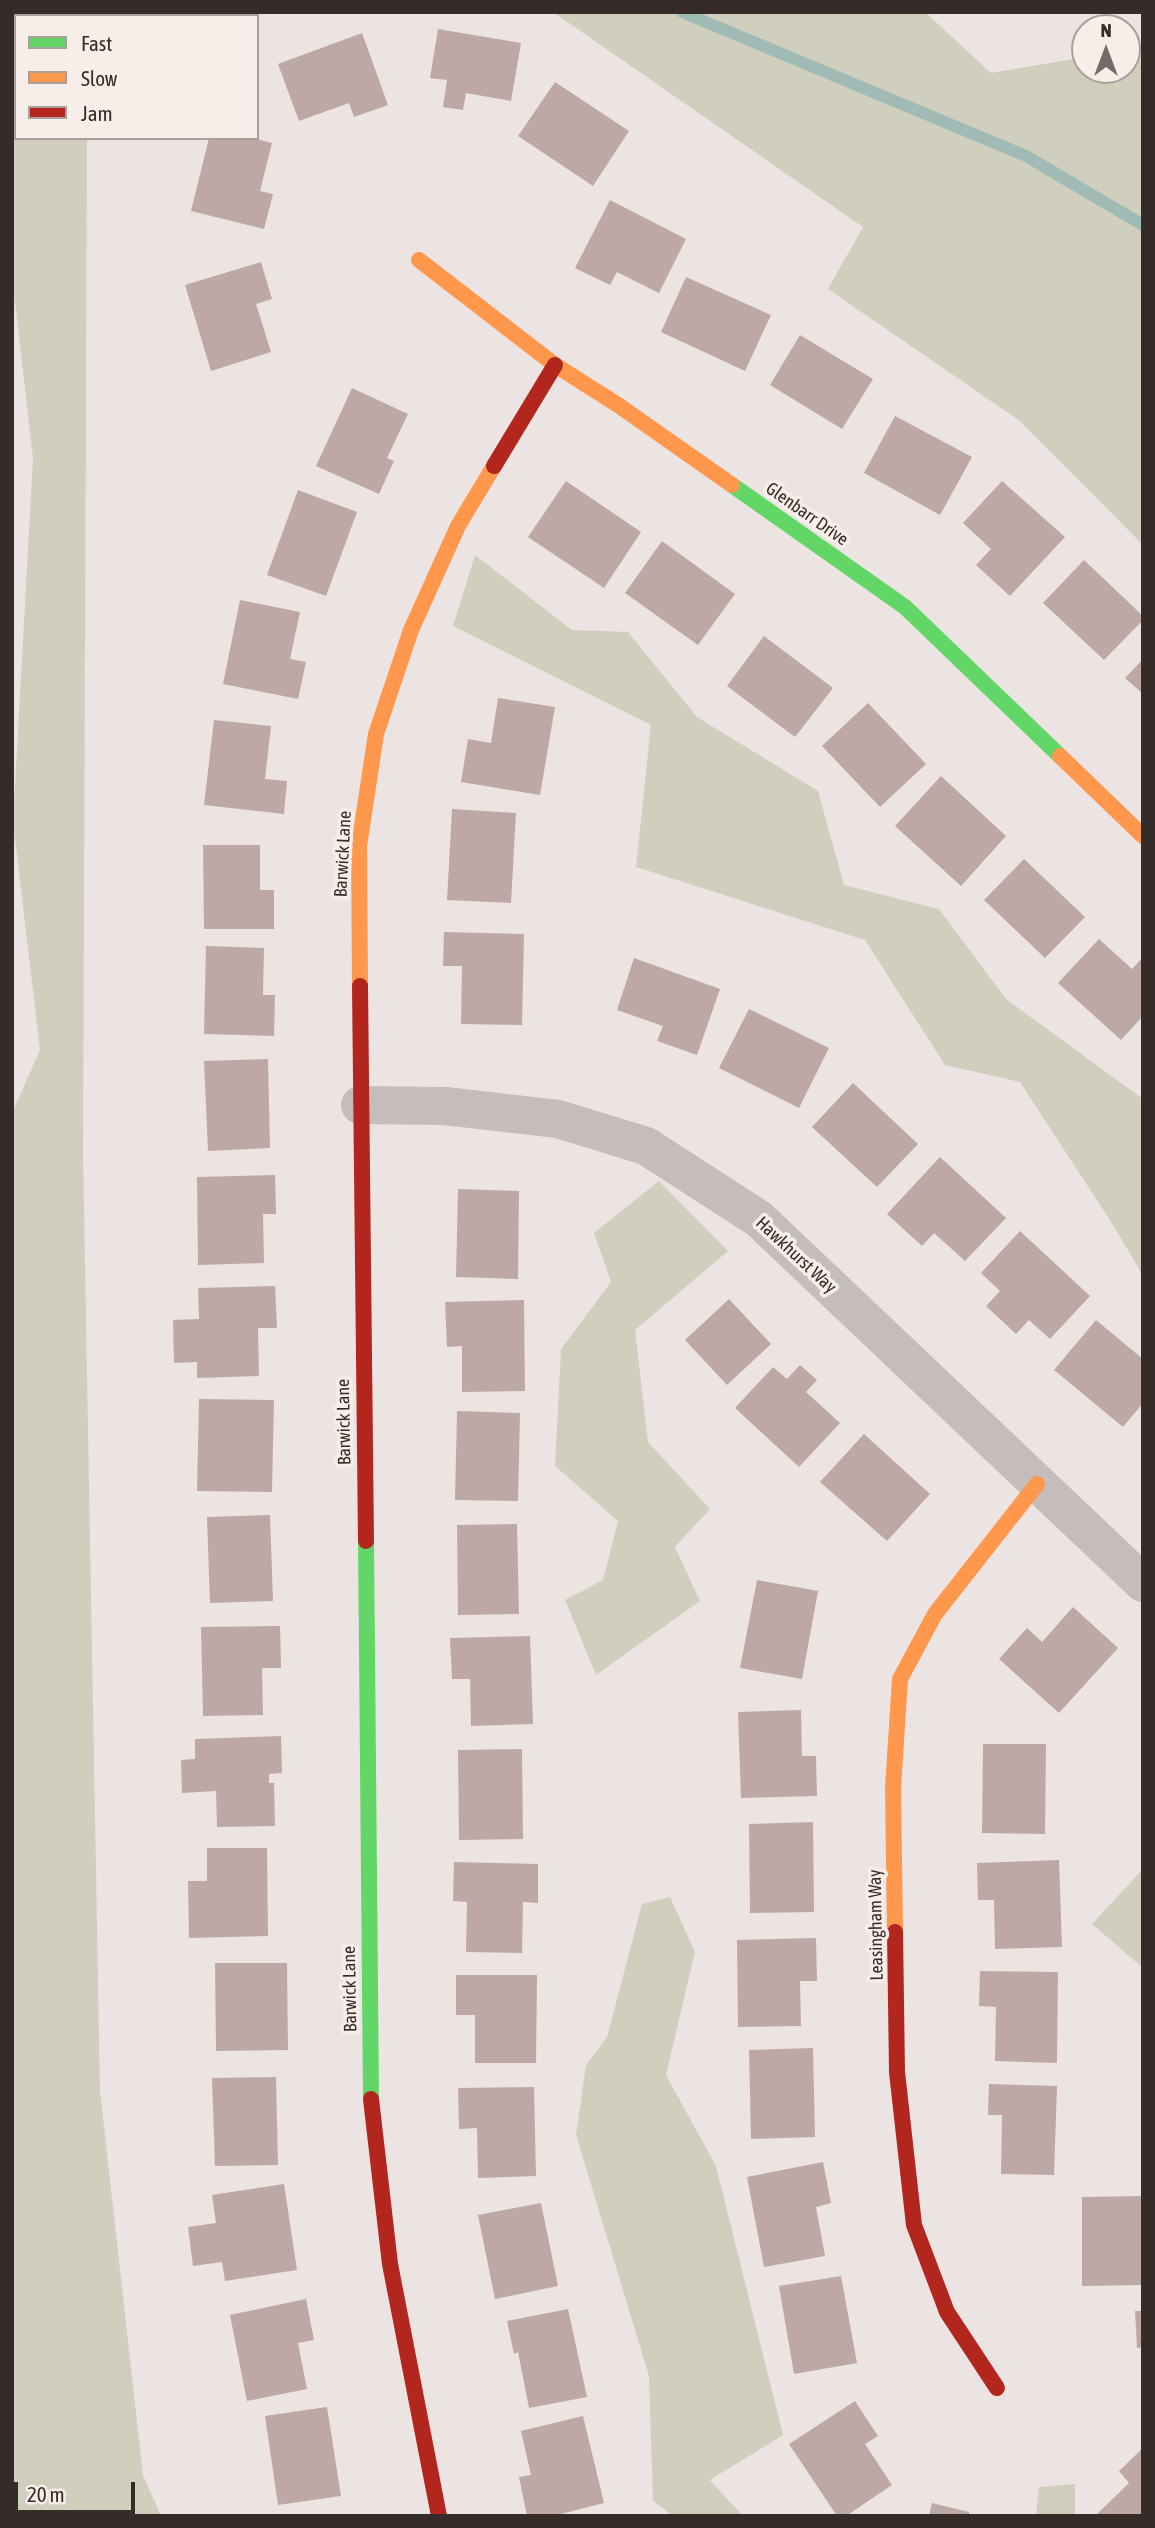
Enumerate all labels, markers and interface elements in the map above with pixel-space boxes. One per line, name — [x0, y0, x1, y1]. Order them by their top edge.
legend — [14, 14, 259, 140]
north arrow — [1071, 14, 1141, 84]
text: N — [1100, 19, 1112, 41]
text: Fast — [81, 31, 112, 55]
text: Slow — [81, 66, 117, 90]
text: Jam — [81, 101, 113, 125]
street label: Glenbarr Drive — [762, 478, 852, 550]
street label: Barwick Lane — [330, 810, 356, 898]
street label: Hawkhurst Way — [751, 1212, 841, 1298]
street label: Barwick Lane — [332, 1379, 356, 1465]
street label: Leasingham Way — [864, 1869, 888, 1981]
street label: Barwick Lane — [338, 1946, 362, 2032]
scale bar — [18, 2468, 138, 2512]
text: 20 m — [27, 2482, 65, 2506]

